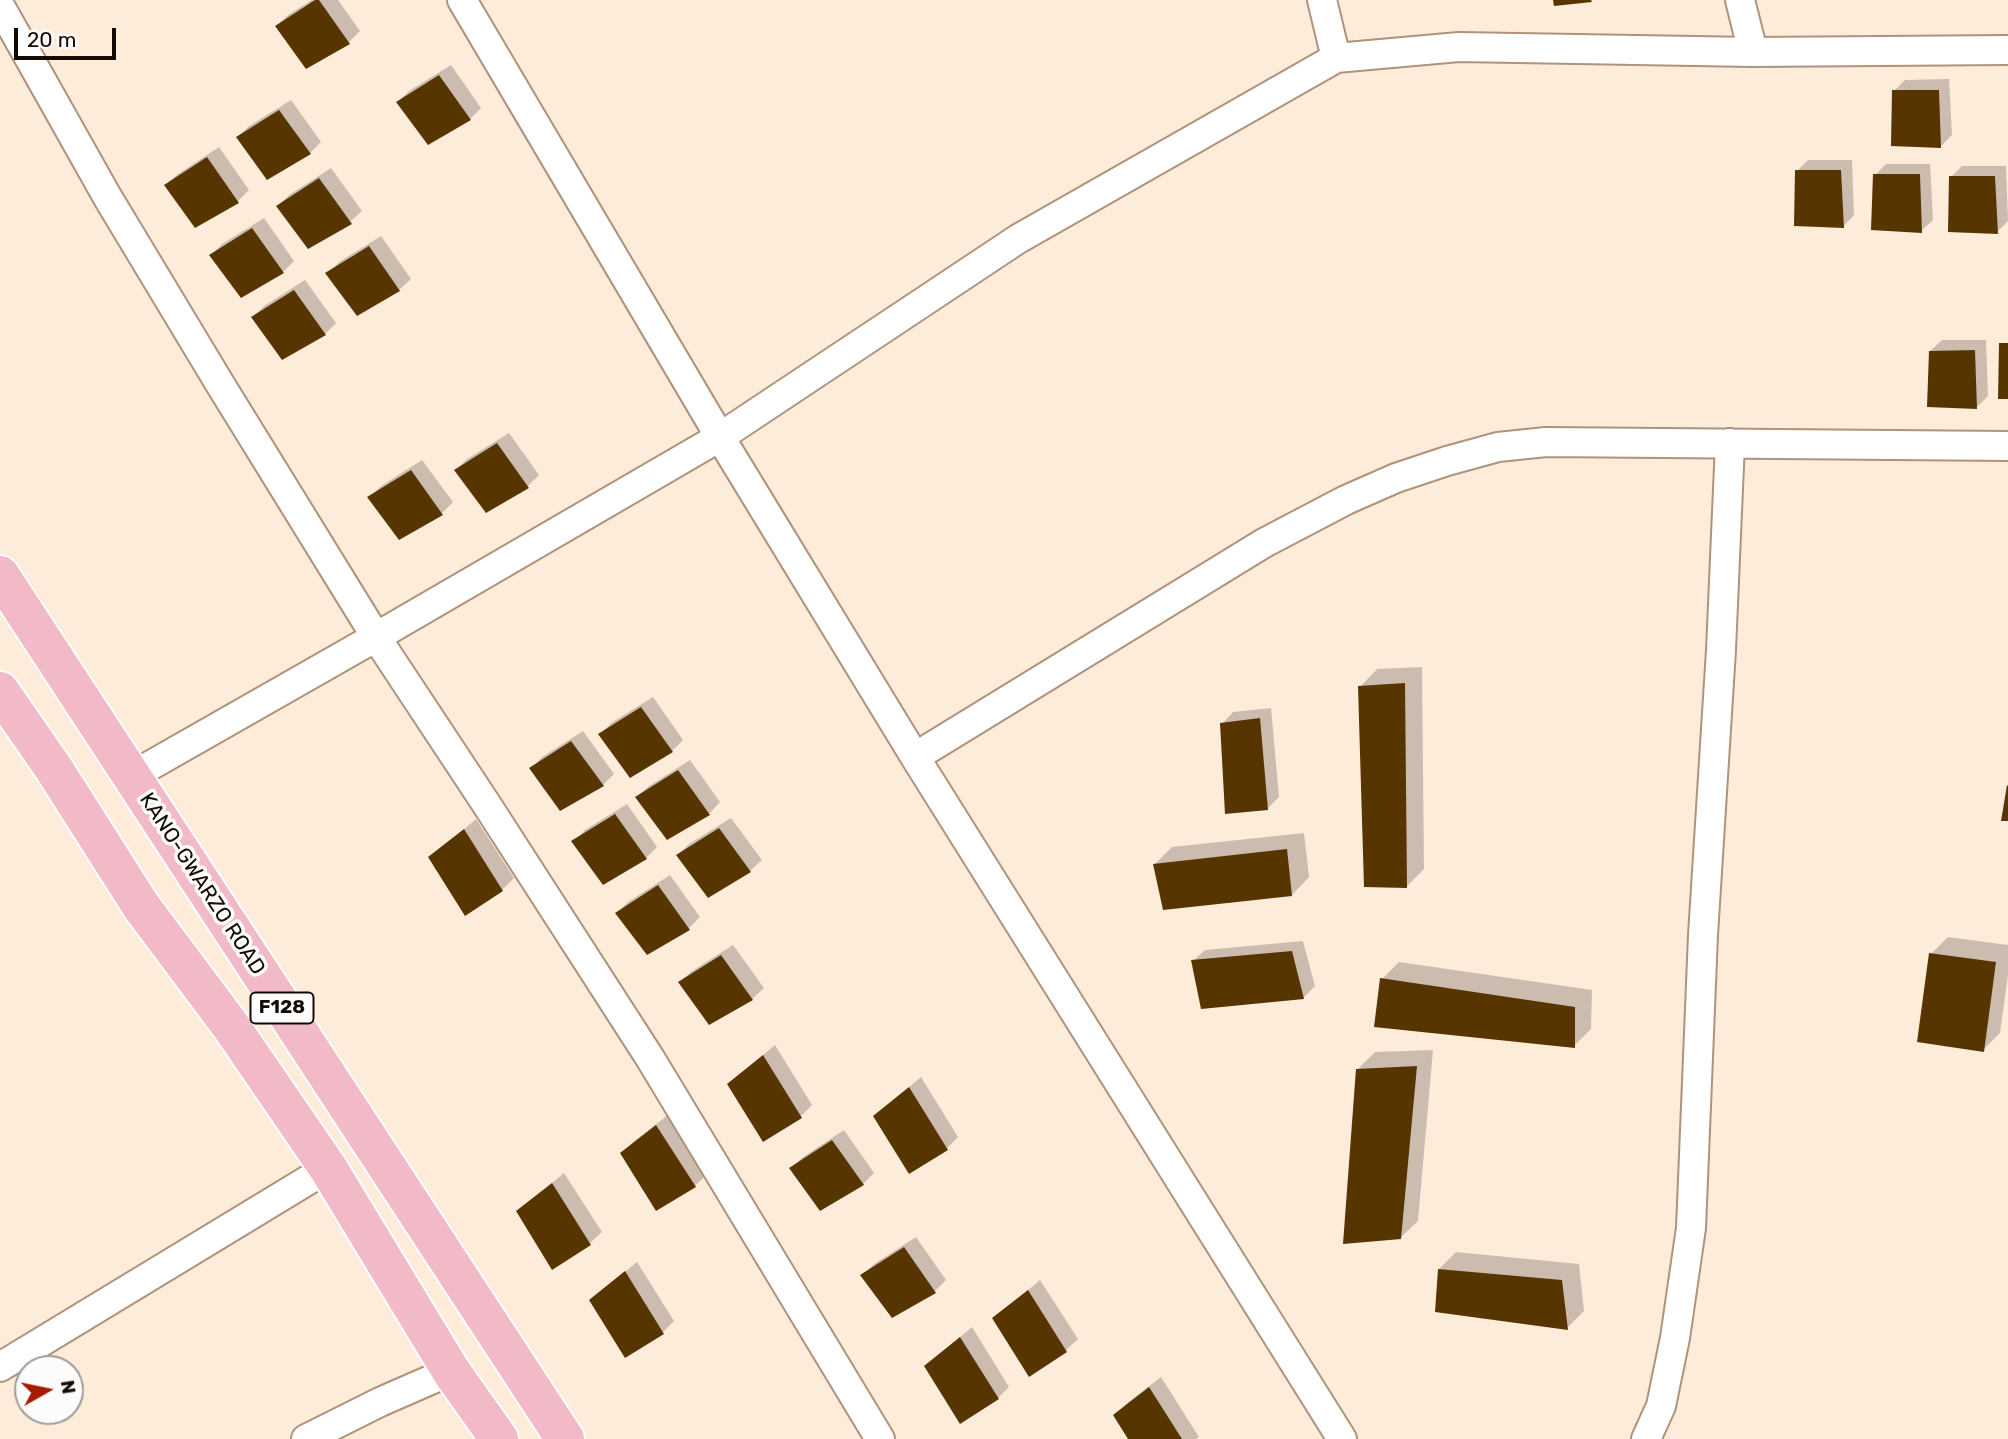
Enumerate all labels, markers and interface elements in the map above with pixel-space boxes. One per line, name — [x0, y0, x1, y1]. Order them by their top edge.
scale bar — [18, 14, 119, 58]
text: 20 m — [27, 27, 76, 52]
street label: KANO-GWARZO ROAD — [134, 788, 270, 980]
road number: F128 — [250, 992, 314, 1024]
north arrow — [14, 1355, 84, 1425]
text: N — [56, 1378, 81, 1395]

